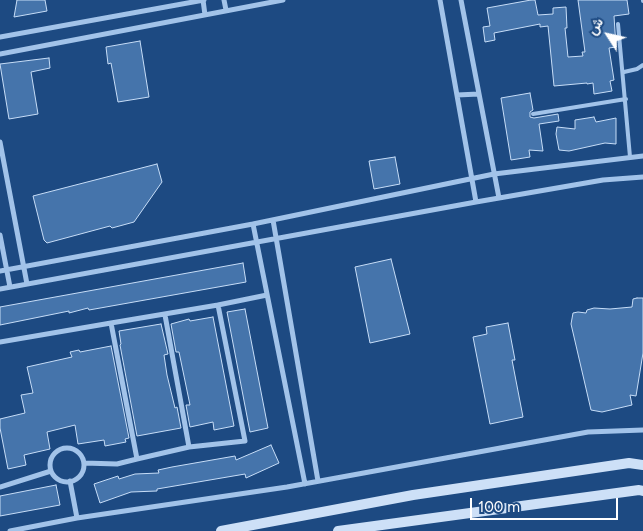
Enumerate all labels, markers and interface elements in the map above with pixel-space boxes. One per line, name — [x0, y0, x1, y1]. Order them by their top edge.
north arrow — [583, 10, 633, 60]
text: ش — [584, 14, 607, 38]
scale bar — [473, 488, 620, 520]
text: 100 m — [478, 498, 520, 516]

